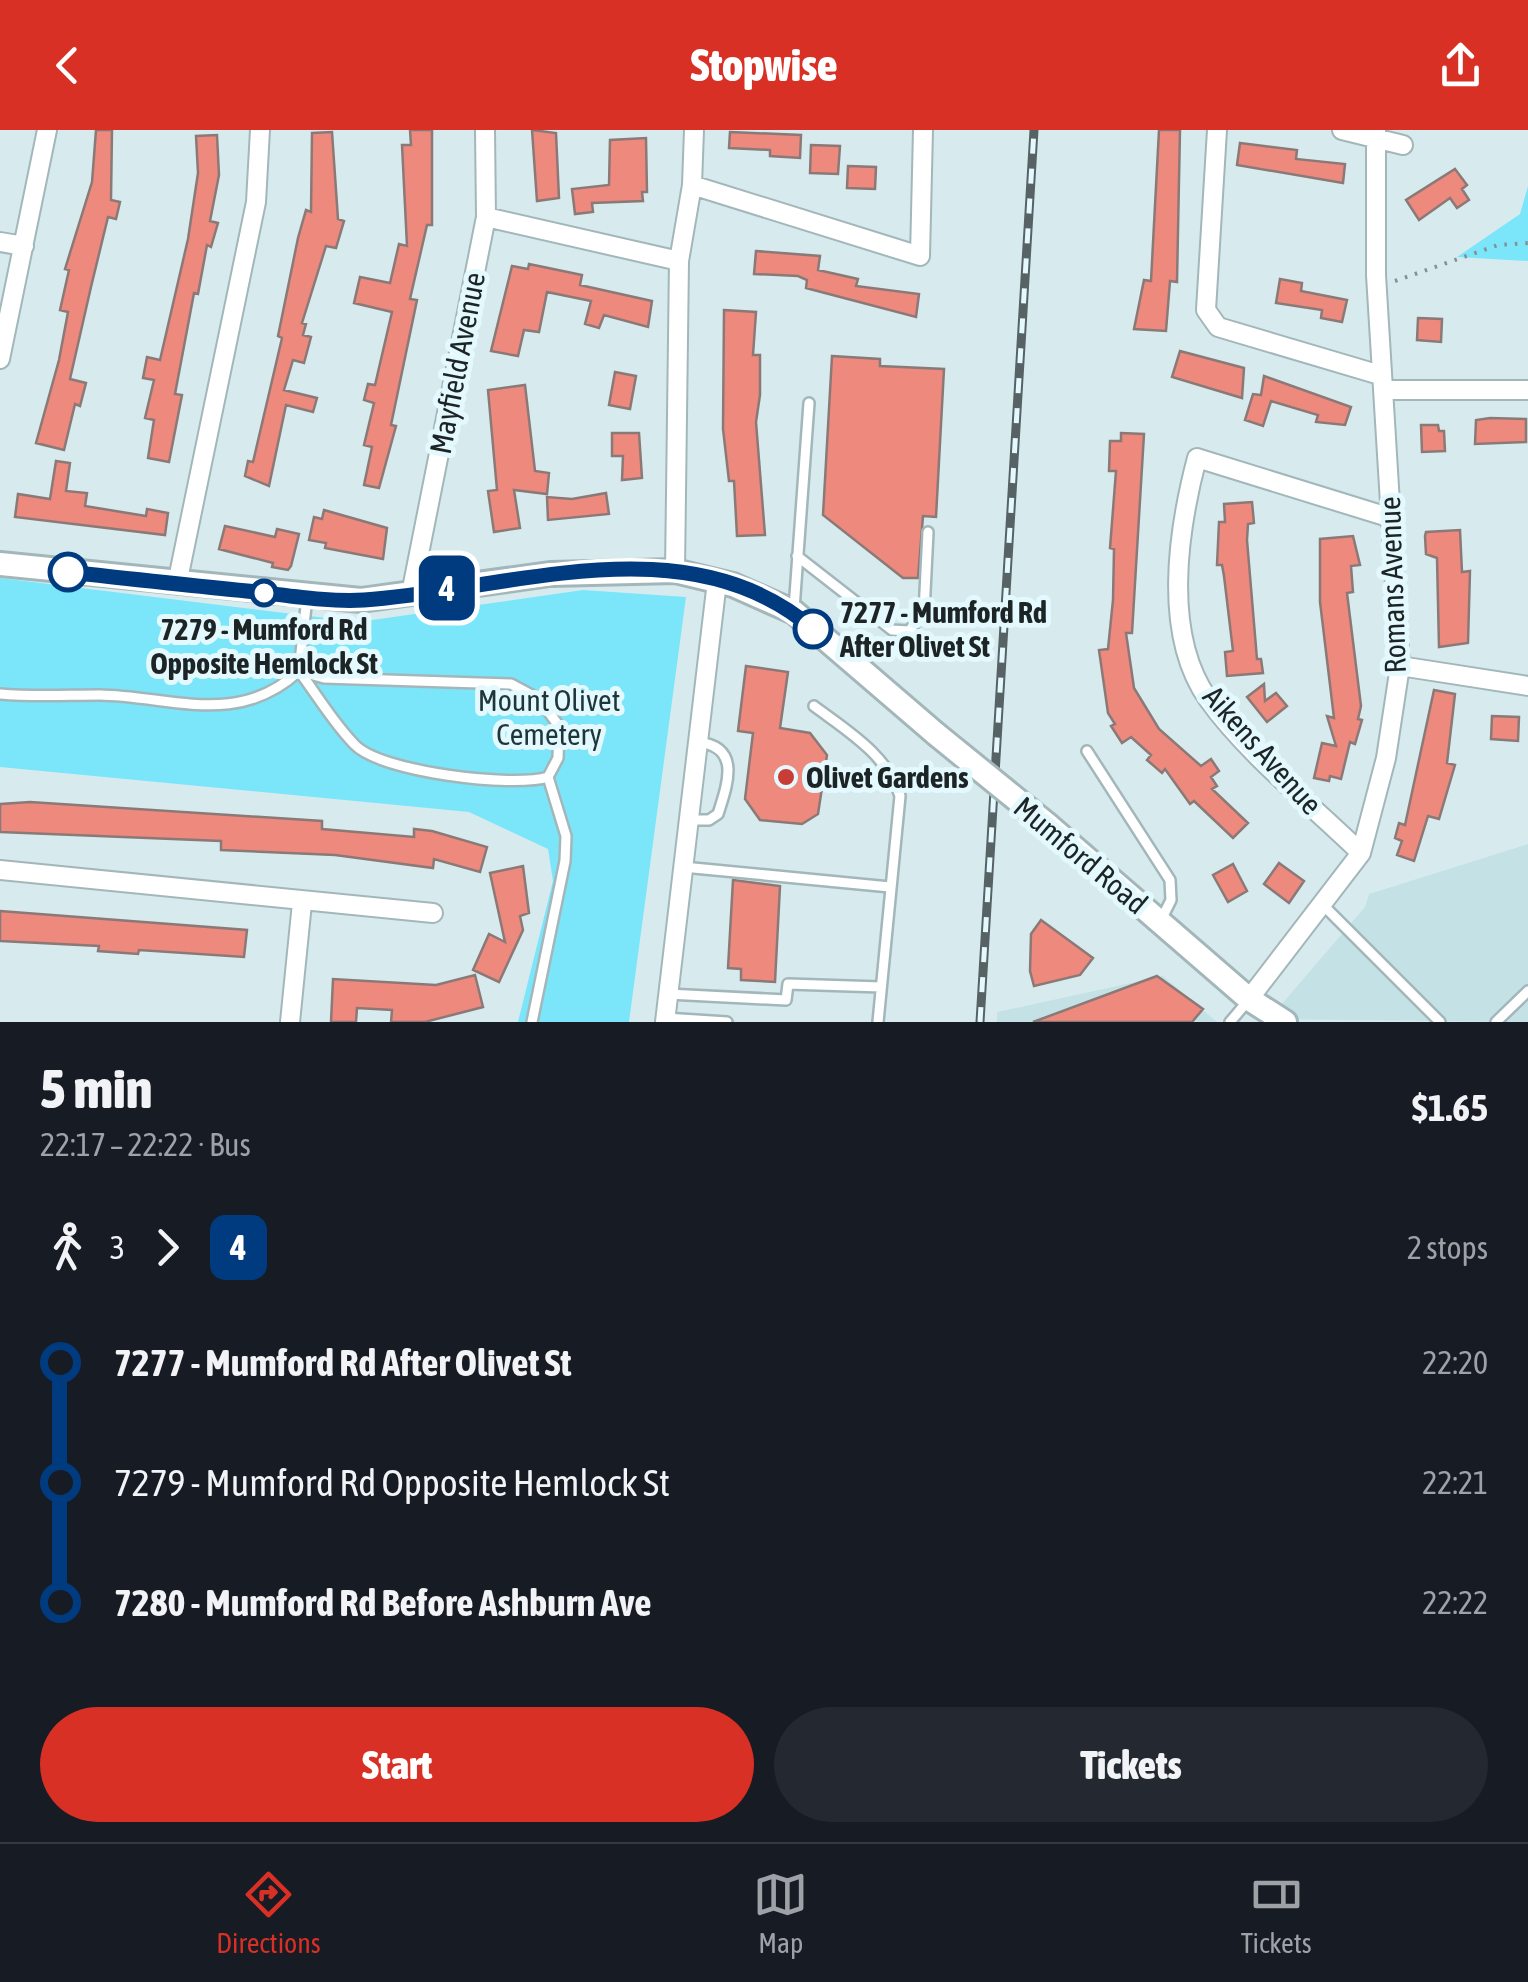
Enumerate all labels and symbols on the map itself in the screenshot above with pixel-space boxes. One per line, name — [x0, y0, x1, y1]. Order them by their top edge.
street label: Mayfield Avenue — [423, 269, 491, 457]
street label: Romans Avenue — [1372, 496, 1412, 674]
unlabelled marker — [49, 553, 87, 591]
line badge: 4 — [414, 556, 480, 620]
marker: 7279 - Mumford Rd Opposite Hemlock St — [251, 580, 277, 606]
place label: 7277 - Mumford Rd After Olivet St — [839, 595, 1047, 663]
marker: 7277 - Mumford Rd After Olivet St — [794, 610, 832, 648]
place label: 7279 - Mumford Rd Opposite Hemlock St — [150, 612, 378, 680]
street label: Aikens Avenue — [1197, 679, 1329, 821]
park label: Mount Olivet Cemetery — [478, 683, 620, 751]
place label: Olivet Gardens — [806, 760, 969, 794]
marker: Olivet Gardens — [775, 766, 797, 788]
street label: Mumford Road — [1008, 790, 1154, 920]

